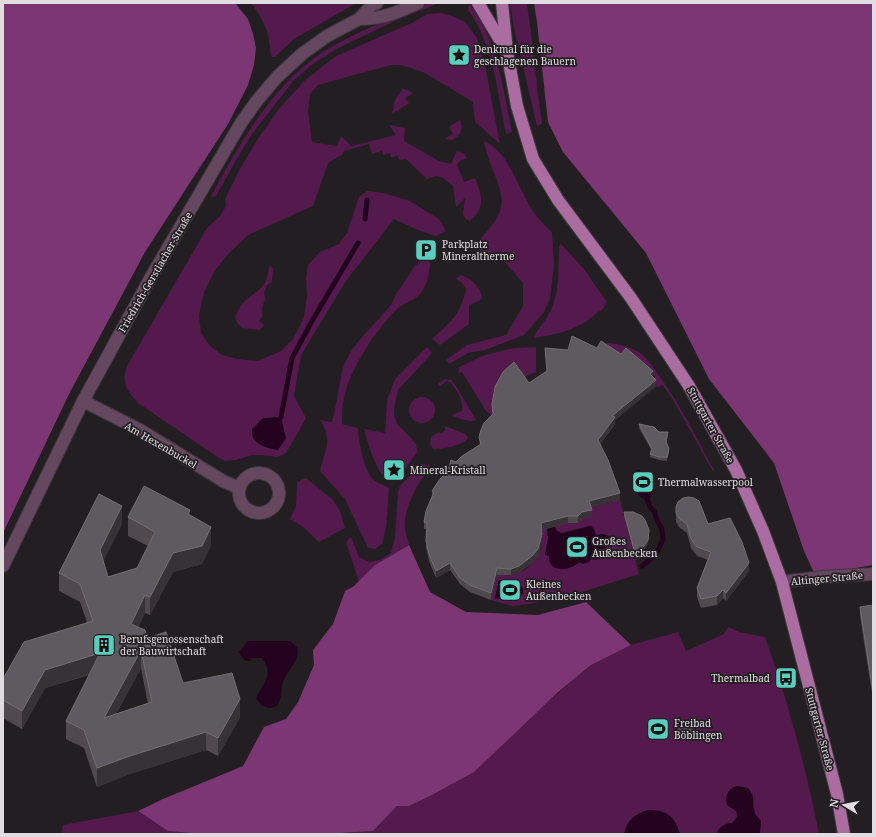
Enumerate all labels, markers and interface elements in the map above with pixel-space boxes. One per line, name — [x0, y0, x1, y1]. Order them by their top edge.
place icon: Denkmal für die geschlagenen Bauern — [446, 42, 472, 68]
place label: Denkmal für die geschlagenen Bauern — [474, 42, 576, 68]
street label: Friedrich-Gerstlacher-Straße — [115, 209, 195, 335]
parking icon: Parkplatz Mineraltherme — [413, 237, 439, 263]
place label: Parkplatz Mineraltherme — [442, 237, 514, 263]
street label: Stuttgarter Straße — [684, 384, 738, 466]
street label: Am Hexenbuckel — [122, 419, 200, 471]
place icon: Mineral-Kristall — [381, 457, 407, 483]
place label: Mineral-Kristall — [410, 463, 486, 477]
sports icon: Thermalwasserpool — [630, 469, 656, 495]
place label: Thermalwasserpool — [658, 475, 753, 489]
sports icon: Großes Außenbecken — [564, 534, 590, 560]
place label: Großes Außenbecken — [592, 534, 658, 560]
street label: Altinger Straße — [790, 568, 864, 588]
sports icon: Kleines Außenbecken — [497, 577, 523, 603]
place label: Kleines Außenbecken — [526, 577, 592, 603]
building icon: Berufsgenossenschaft der Bauwirtschaft — [91, 632, 117, 658]
place label: Berufsgenossenschaft der Bauwirtschaft — [120, 632, 224, 658]
bus stop icon: Thermalbad — [773, 665, 799, 691]
place label: Thermalbad — [711, 671, 770, 685]
street label: Stuttgarter Straße — [802, 686, 838, 772]
sports icon: Freibad Böblingen — [645, 716, 671, 742]
place label: Freibad Böblingen — [674, 716, 723, 742]
north arrow — [824, 785, 864, 825]
text: N — [826, 797, 842, 809]

